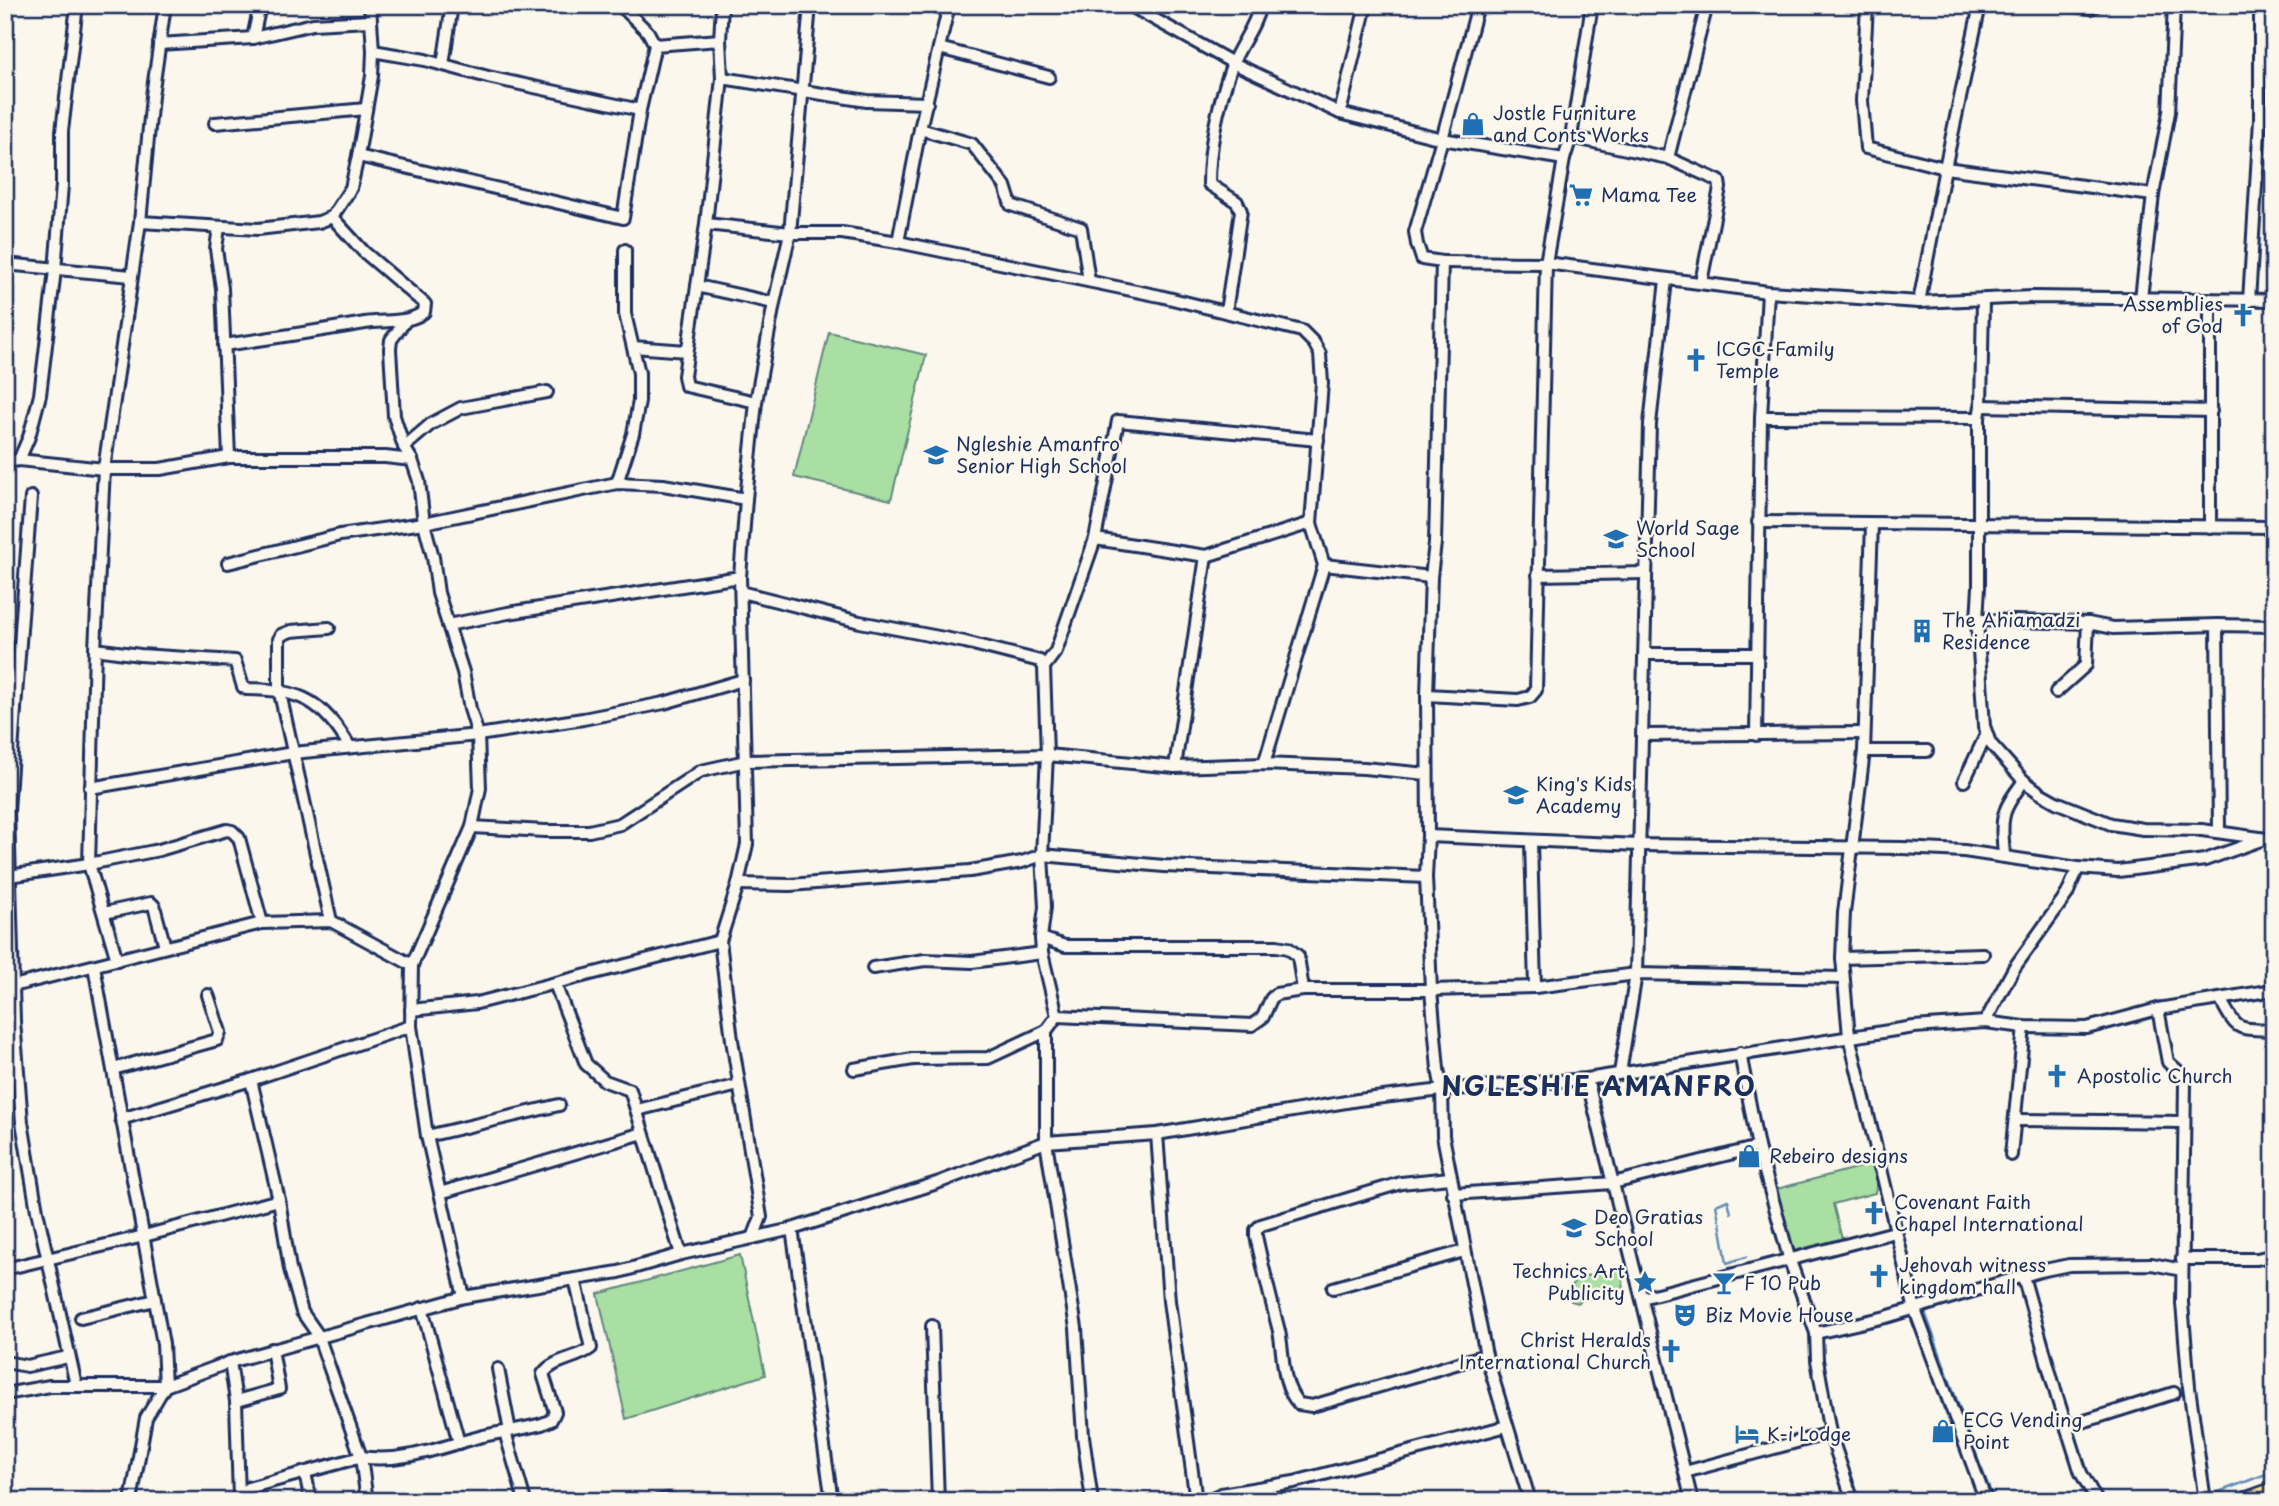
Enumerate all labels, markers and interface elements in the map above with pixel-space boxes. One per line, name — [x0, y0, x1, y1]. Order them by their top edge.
place label: Jostle Furniture and Conts Works — [1493, 98, 1649, 148]
shop icon: Jostle Furniture and Conts Works — [1459, 110, 1487, 138]
place label: Mama Tee — [1601, 180, 1697, 208]
supermarket icon: Mama Tee — [1567, 181, 1595, 209]
place label: Assemblies of God — [2123, 289, 2223, 339]
church icon: Assemblies of God — [2229, 301, 2257, 329]
place label: ICGC-Family Temple — [1716, 334, 1835, 384]
church icon: ICGC-Family Temple — [1682, 346, 1710, 374]
place label: Ngleshie Amanfro Senior High School — [956, 429, 1127, 479]
school or university icon: Ngleshie Amanfro Senior High School — [922, 441, 950, 469]
place label: World Sage School — [1636, 513, 1740, 563]
school or university icon: World Sage School — [1602, 525, 1630, 553]
place label: The Ahiamadzi Residence — [1942, 605, 2080, 655]
building icon: The Ahiamadzi Residence — [1908, 617, 1936, 645]
place label: King's Kids Academy — [1536, 769, 1632, 819]
school or university icon: King's Kids Academy — [1502, 781, 1530, 809]
place label: Apostolic Church — [2077, 1061, 2233, 1089]
church icon: Apostolic Church — [2043, 1062, 2071, 1090]
district label: NGLESHIE AMANFRO — [1441, 1066, 1757, 1105]
place label: Rebeiro designs — [1769, 1141, 1908, 1169]
shop icon: Rebeiro designs — [1735, 1142, 1763, 1170]
place label: Covenant Faith Chapel International — [1894, 1187, 2084, 1237]
church icon: Covenant Faith Chapel International — [1860, 1199, 1888, 1227]
place label: Deo Gratias School — [1594, 1202, 1703, 1252]
school or university icon: Deo Gratias School — [1560, 1214, 1588, 1242]
place label: Jehovah witness kingdom hall — [1899, 1250, 2046, 1300]
place label: Technics Art Publicity — [1512, 1256, 1625, 1306]
church icon: Jehovah witness kingdom hall — [1865, 1262, 1893, 1290]
place icon: Technics Art Publicity — [1631, 1268, 1659, 1296]
place label: F 10 Pub — [1744, 1268, 1821, 1296]
bar icon: F 10 Pub — [1710, 1269, 1738, 1297]
place label: Biz Movie House — [1705, 1300, 1854, 1328]
theatre icon: Biz Movie House — [1671, 1301, 1699, 1329]
place label: Christ Heralds International Church — [1459, 1325, 1651, 1375]
church icon: Christ Heralds International Church — [1657, 1337, 1685, 1365]
place label: ECG Vending Point — [1963, 1405, 2082, 1455]
shop icon: ECG Vending Point — [1929, 1417, 1957, 1445]
place label: K-i Lodge — [1767, 1419, 1851, 1447]
hotel icon: K-i Lodge — [1733, 1420, 1761, 1448]

